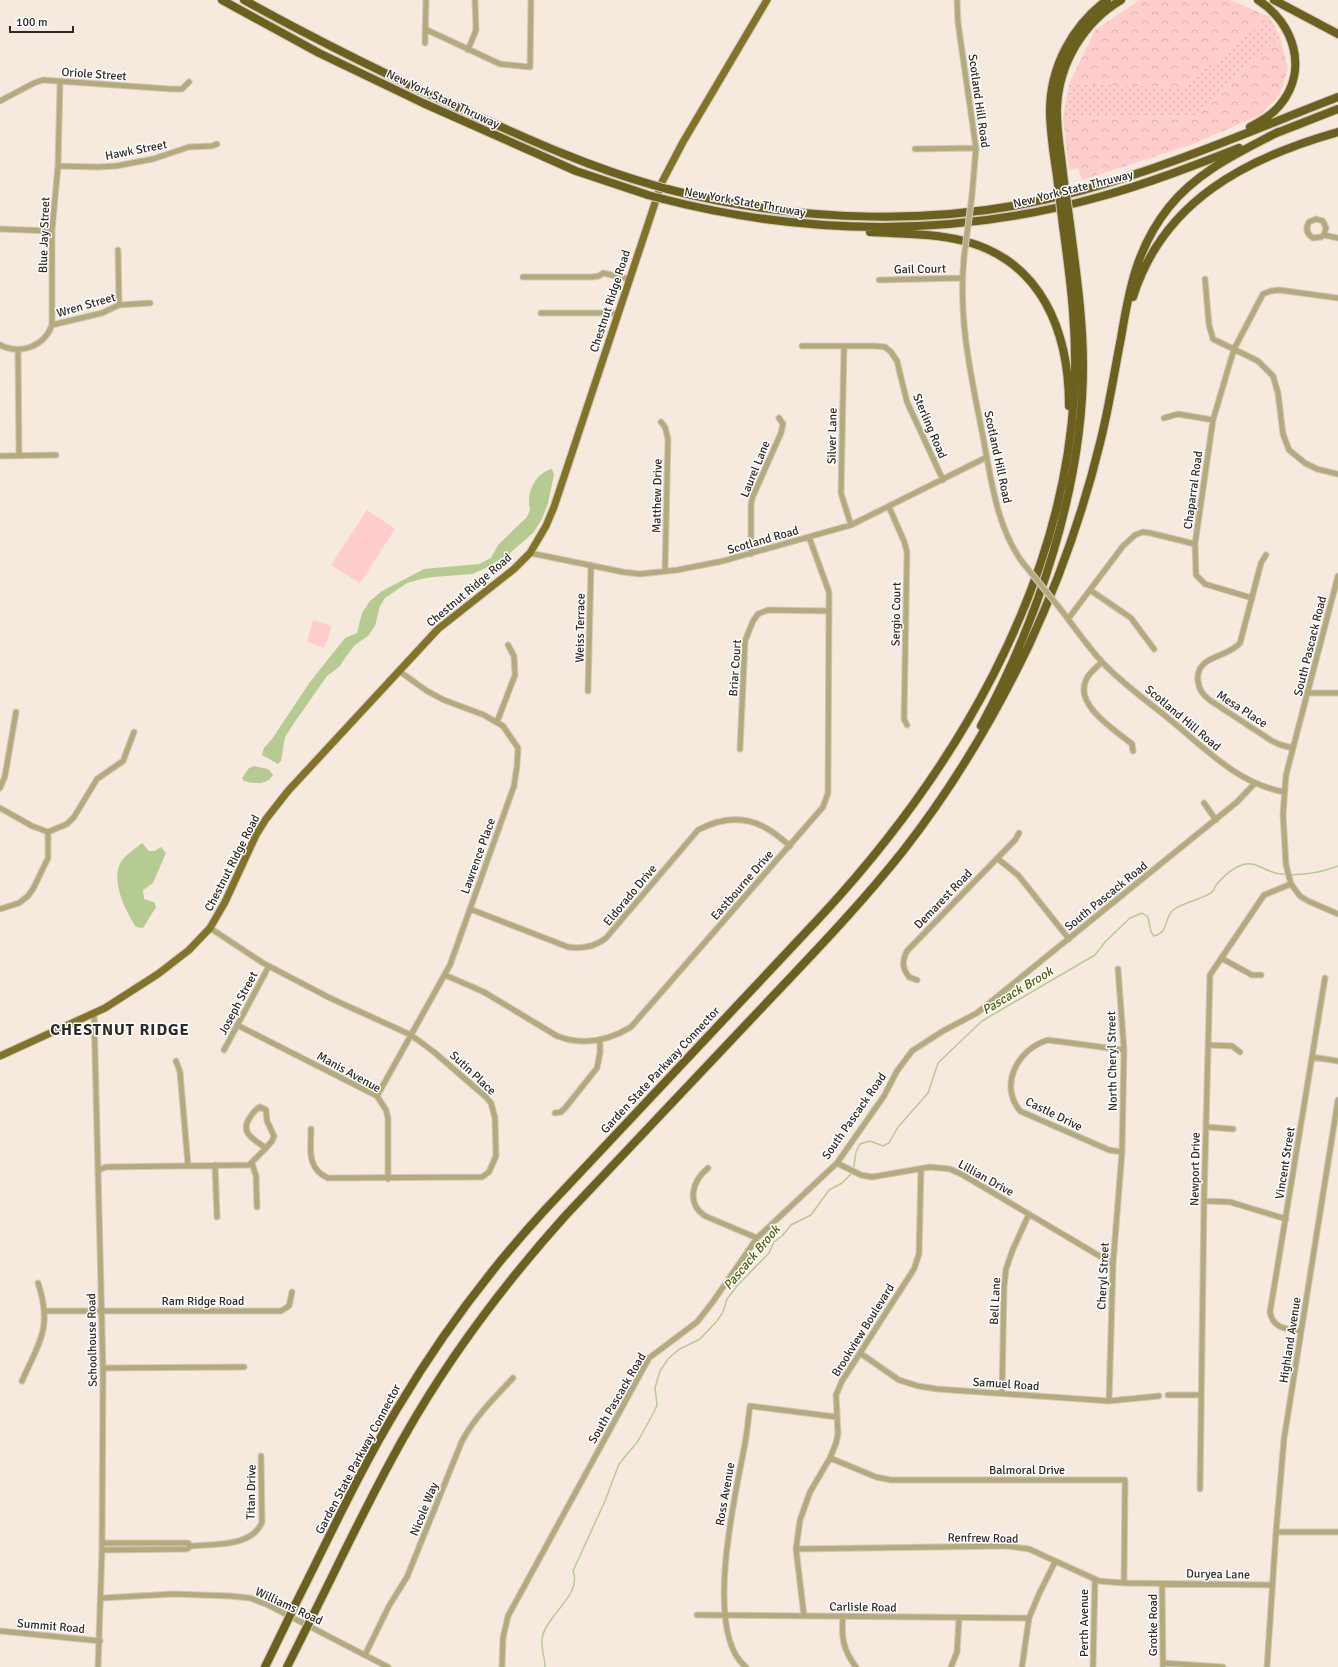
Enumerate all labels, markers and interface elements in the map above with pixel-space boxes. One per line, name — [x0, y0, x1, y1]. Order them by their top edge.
scale bar — [10, 8, 73, 34]
text: 100 m — [16, 15, 48, 30]
street label: Scotland Hill Road — [965, 53, 992, 149]
street label: Oriole Street — [61, 65, 127, 84]
street label: New York State Thruway — [384, 67, 502, 132]
street label: Hawk Street — [104, 137, 168, 164]
street label: New York State Thruway — [1012, 167, 1135, 212]
street label: New York State Thruway — [683, 184, 807, 221]
street label: Blue Jay Street — [36, 197, 53, 273]
street label: Chestnut Ridge Road — [587, 248, 634, 354]
street label: Gail Court — [894, 262, 946, 277]
street label: Wren Street — [55, 290, 117, 321]
street label: Sterling Road — [909, 391, 950, 461]
street label: Silver Lane — [825, 408, 840, 464]
street label: Scotland Hill Road — [980, 409, 1015, 505]
street label: Laurel Lane — [737, 439, 774, 500]
street label: Chaparral Road — [1181, 450, 1206, 530]
street label: Matthew Drive — [649, 459, 666, 533]
street label: Scotland Road — [726, 523, 801, 558]
street label: Chestnut Ridge Road — [424, 550, 515, 630]
street label: Sergio Court — [888, 582, 905, 646]
street label: Weiss Terrace — [572, 593, 589, 663]
street label: South Pascack Road — [1291, 595, 1330, 698]
street label: Briar Court — [726, 639, 745, 697]
street label: Scotland Hill Road — [1142, 682, 1224, 754]
street label: Mesa Place — [1213, 687, 1270, 731]
street label: Chestnut Ridge Road — [202, 812, 263, 914]
street label: Lawrence Place — [458, 816, 499, 896]
street label: Eastbourne Drive — [708, 847, 777, 923]
street label: South Pascack Road — [1062, 858, 1151, 934]
street label: Eldorado Drive — [600, 862, 660, 929]
street label: Demarest Road — [911, 866, 976, 932]
water label: Pascack Brook — [979, 963, 1057, 1018]
street label: Joseph Street — [215, 969, 261, 1038]
street label: Garden State Parkway Connector — [598, 1003, 724, 1137]
street label: North Cheryl Street — [1104, 1011, 1121, 1111]
district label: CHESTNUT RIDGE — [50, 1020, 190, 1040]
street label: Sutin Place — [446, 1048, 499, 1099]
street label: Manis Avenue — [314, 1049, 383, 1096]
street label: South Pascack Road — [819, 1070, 890, 1163]
street label: Castle Drive — [1023, 1094, 1085, 1135]
street label: Vincent Street — [1272, 1126, 1299, 1200]
street label: Newport Drive — [1187, 1132, 1204, 1206]
street label: Lillian Drive — [955, 1157, 1016, 1200]
water label: Pascack Brook — [720, 1221, 784, 1293]
street label: Cheryl Street — [1094, 1242, 1113, 1310]
street label: Bell Lane — [987, 1277, 1004, 1325]
street label: Brookview Boulevard — [829, 1281, 898, 1380]
street label: Schoolhouse Road — [84, 1293, 101, 1387]
street label: Ram Ridge Road — [162, 1294, 244, 1309]
street label: Highland Avenue — [1276, 1296, 1305, 1384]
street label: South Pascack Road — [585, 1350, 650, 1446]
street label: Samuel Road — [972, 1375, 1040, 1394]
street label: Garden State Parkway Connector — [312, 1381, 405, 1537]
street label: Ross Avenue — [713, 1461, 738, 1527]
street label: Balmoral Drive — [989, 1463, 1065, 1478]
street label: Titan Drive — [244, 1464, 259, 1520]
street label: Nicole Way — [407, 1480, 442, 1538]
street label: Renfrew Road — [947, 1530, 1019, 1547]
street label: Duryea Lane — [1186, 1566, 1250, 1583]
street label: Williams Road — [253, 1584, 325, 1629]
street label: Perth Avenue — [1077, 1589, 1092, 1657]
street label: Grotke Road — [1146, 1594, 1161, 1656]
street label: Carlisle Road — [829, 1599, 897, 1616]
street label: Summit Road — [16, 1616, 86, 1637]

